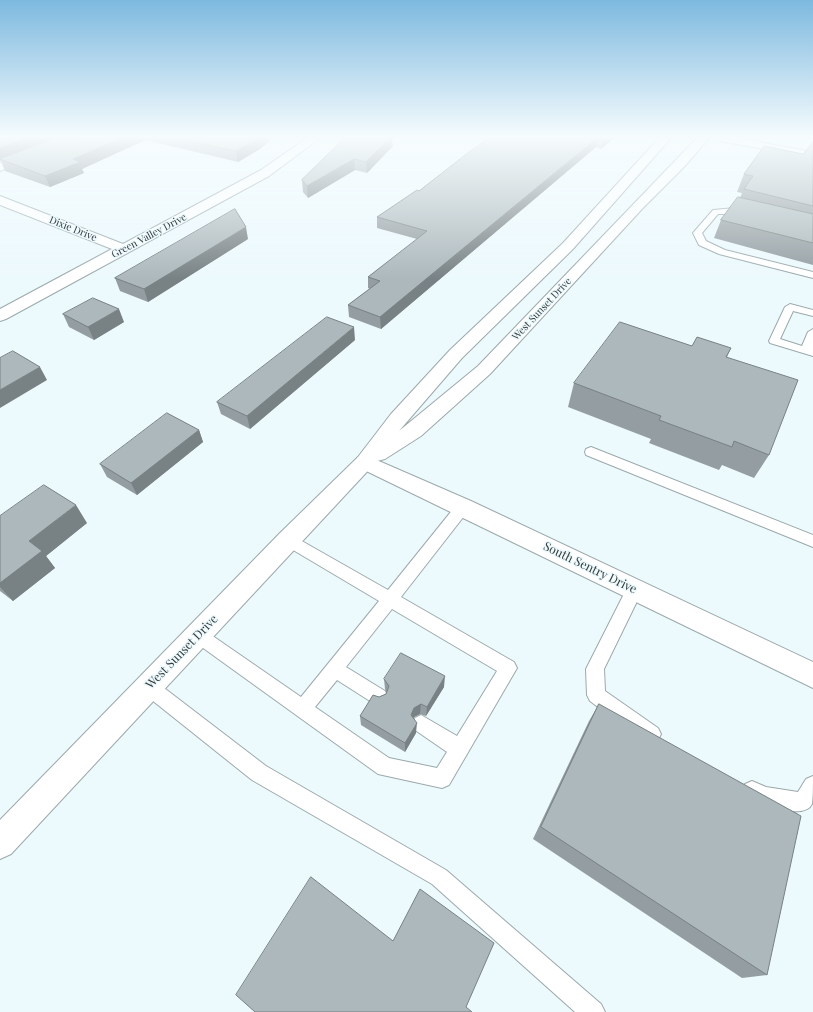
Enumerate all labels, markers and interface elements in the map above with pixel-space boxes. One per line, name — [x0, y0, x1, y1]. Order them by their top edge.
street label: Green Valley Drive — [109, 211, 189, 261]
street label: Dixie Drive — [47, 214, 99, 244]
street label: West Sunset Drive — [510, 275, 574, 343]
street label: South Sentry Drive — [541, 539, 639, 597]
street label: West Sunset Drive — [143, 612, 221, 692]

